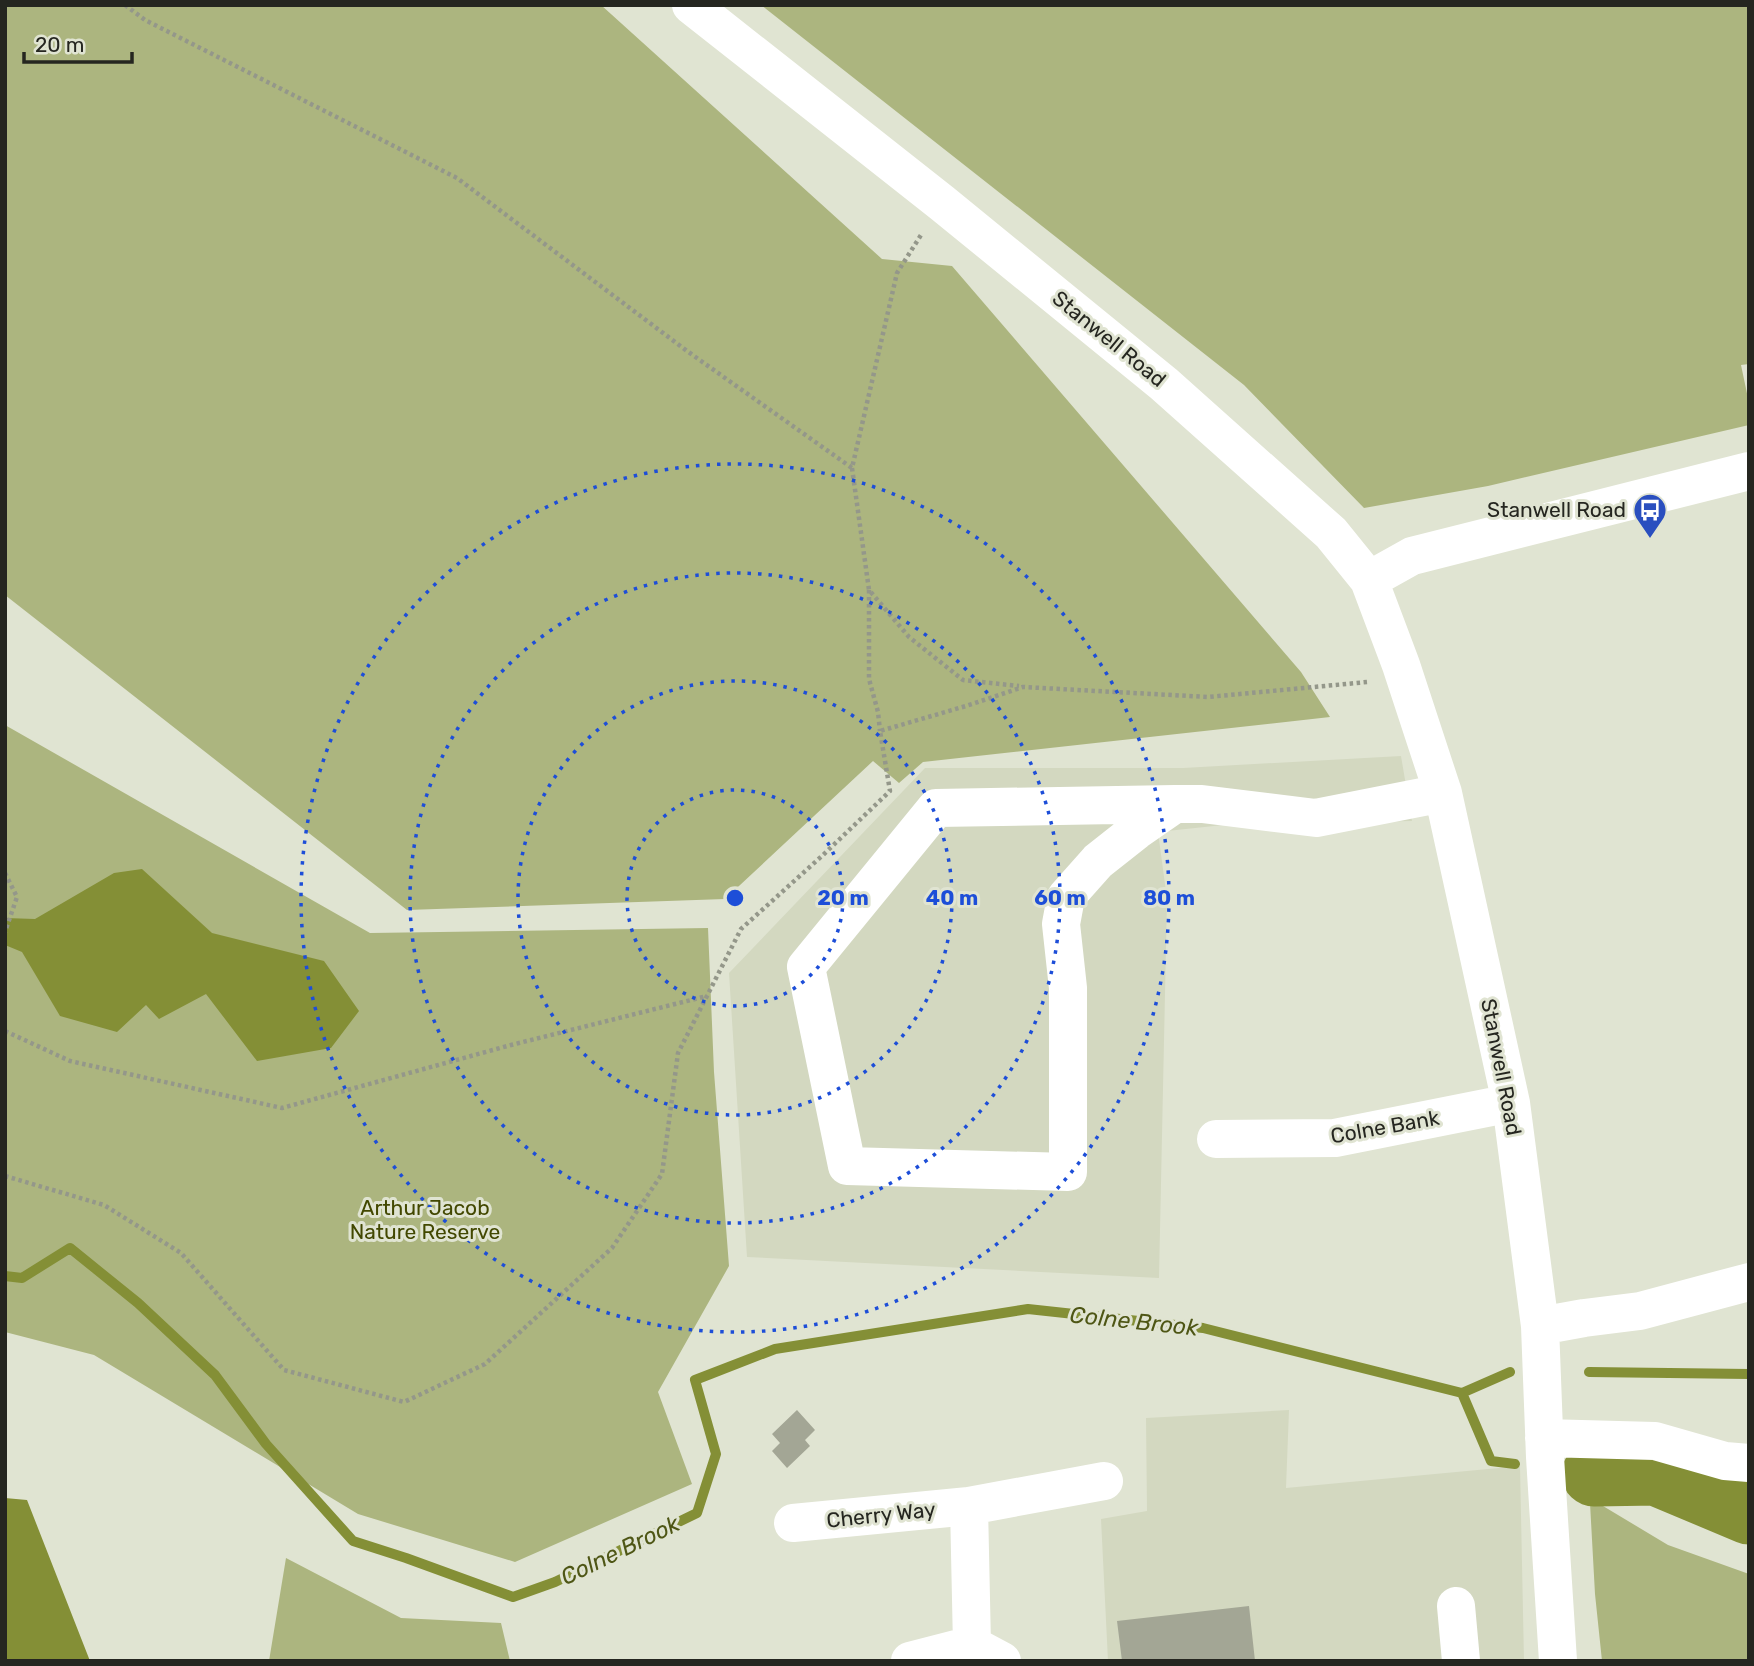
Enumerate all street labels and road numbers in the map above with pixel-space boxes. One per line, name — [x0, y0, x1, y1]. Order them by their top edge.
street label: Stanwell Road — [1047, 285, 1171, 392]
street label: Stanwell Road — [1476, 996, 1527, 1137]
street label: Colne Bank — [1329, 1105, 1441, 1148]
street label: Cherry Way — [825, 1496, 937, 1533]

